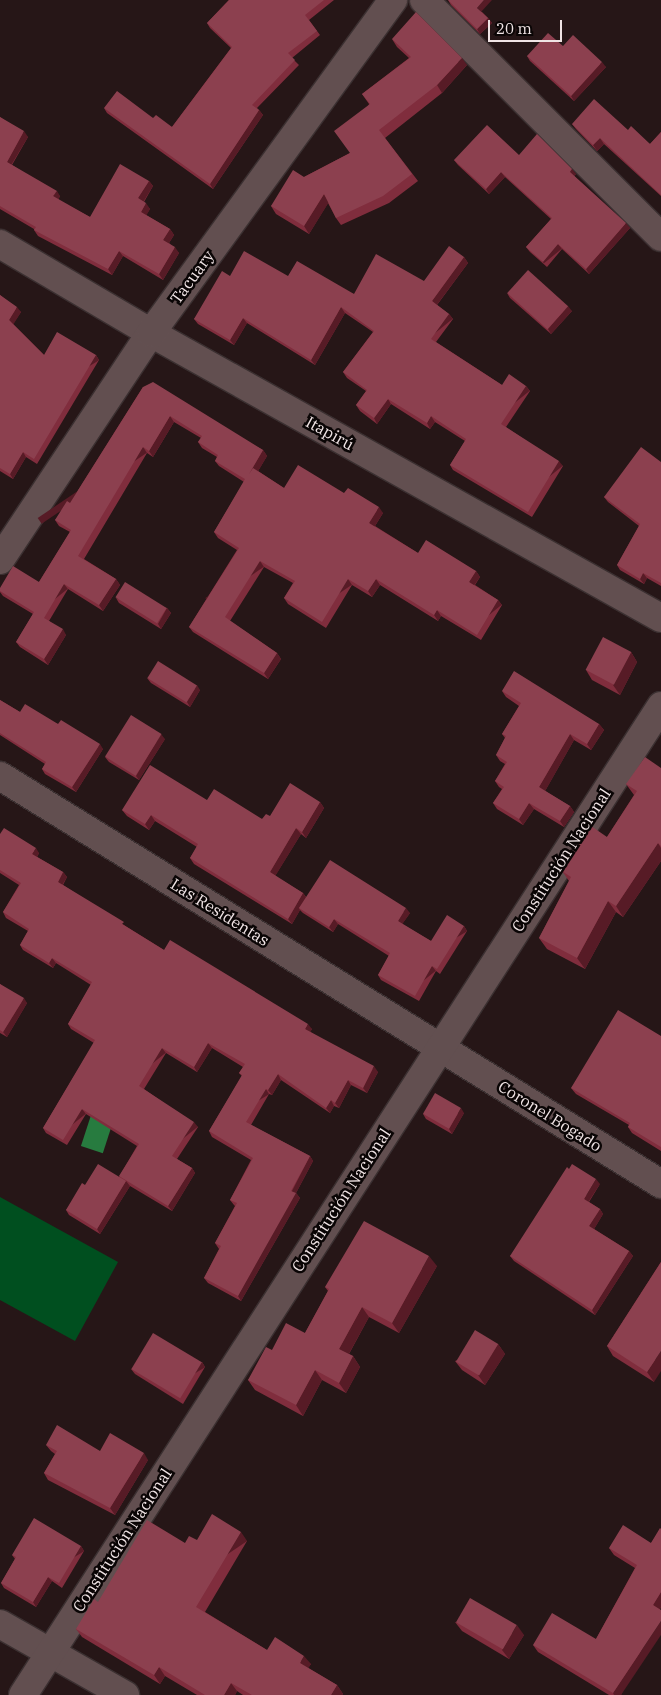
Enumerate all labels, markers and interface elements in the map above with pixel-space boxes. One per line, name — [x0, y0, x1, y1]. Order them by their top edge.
scale bar — [491, 10, 565, 42]
text: 20 m — [496, 19, 532, 38]
street label: Tacuary — [166, 246, 218, 308]
street label: Itapirú — [303, 412, 357, 454]
street label: Constitución Nacional — [508, 785, 614, 935]
street label: Las Residentas — [167, 874, 273, 950]
street label: Coronel Bogado — [495, 1076, 605, 1156]
street label: Constitución Nacional — [288, 1125, 394, 1275]
street label: Constitución Nacional — [69, 1465, 175, 1615]

